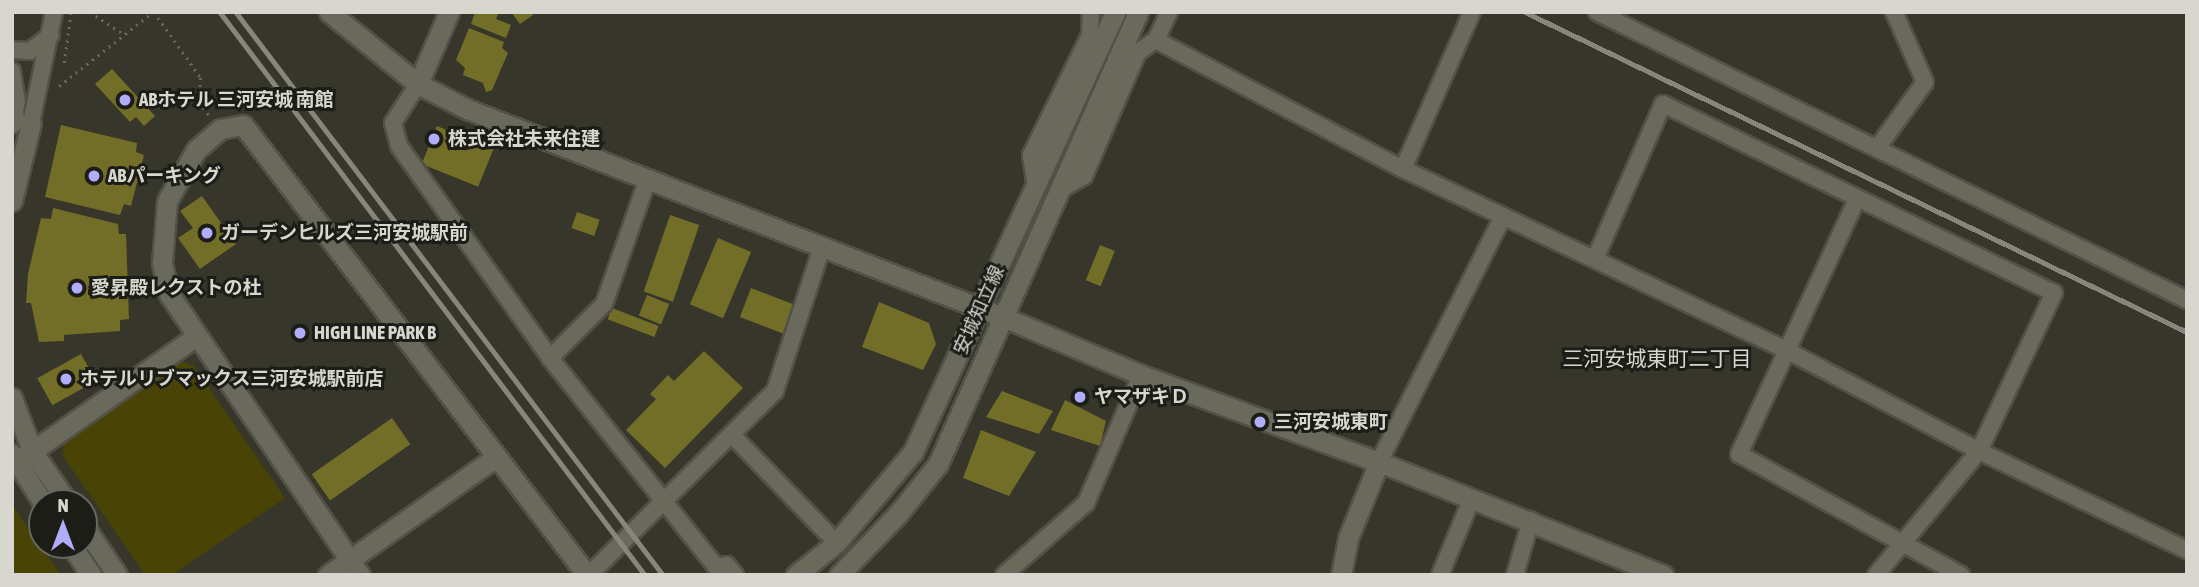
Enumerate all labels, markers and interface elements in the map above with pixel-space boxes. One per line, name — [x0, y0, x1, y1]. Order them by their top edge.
place label: ABホテル 三河安城 南館 — [139, 89, 334, 111]
marker: ABホテル 三河安城 南館 — [117, 92, 133, 108]
place label: 株式会社未来住建 — [448, 128, 600, 150]
marker: 株式会社未来住建 — [426, 131, 442, 147]
place label: ABパーキング — [108, 165, 221, 187]
marker: ABパーキング — [86, 168, 102, 184]
place label: ガーデンヒルズ三河安城駅前 — [221, 222, 468, 244]
marker: ガーデンヒルズ三河安城駅前 — [199, 225, 215, 241]
street label: 安城知立線 — [949, 262, 1009, 358]
place label: 愛昇殿レクストの杜 — [91, 277, 262, 299]
marker: 愛昇殿レクストの杜 — [69, 280, 85, 296]
place label: HIGH LINE PARK B — [314, 322, 436, 344]
marker: HIGH LINE PARK B — [292, 325, 308, 341]
district label: 三河安城東町二丁目 — [1563, 345, 1751, 371]
place label: ホテルリブマックス三河安城駅前店 — [80, 368, 384, 390]
marker: ホテルリブマックス三河安城駅前店 — [58, 371, 74, 387]
place label: ヤマザキＤ — [1094, 386, 1189, 408]
marker: ヤマザキＤ — [1072, 389, 1088, 405]
place label: 三河安城東町 — [1274, 411, 1388, 433]
marker: 三河安城東町 — [1252, 414, 1268, 430]
north arrow — [28, 489, 98, 559]
text: N — [57, 494, 69, 516]

